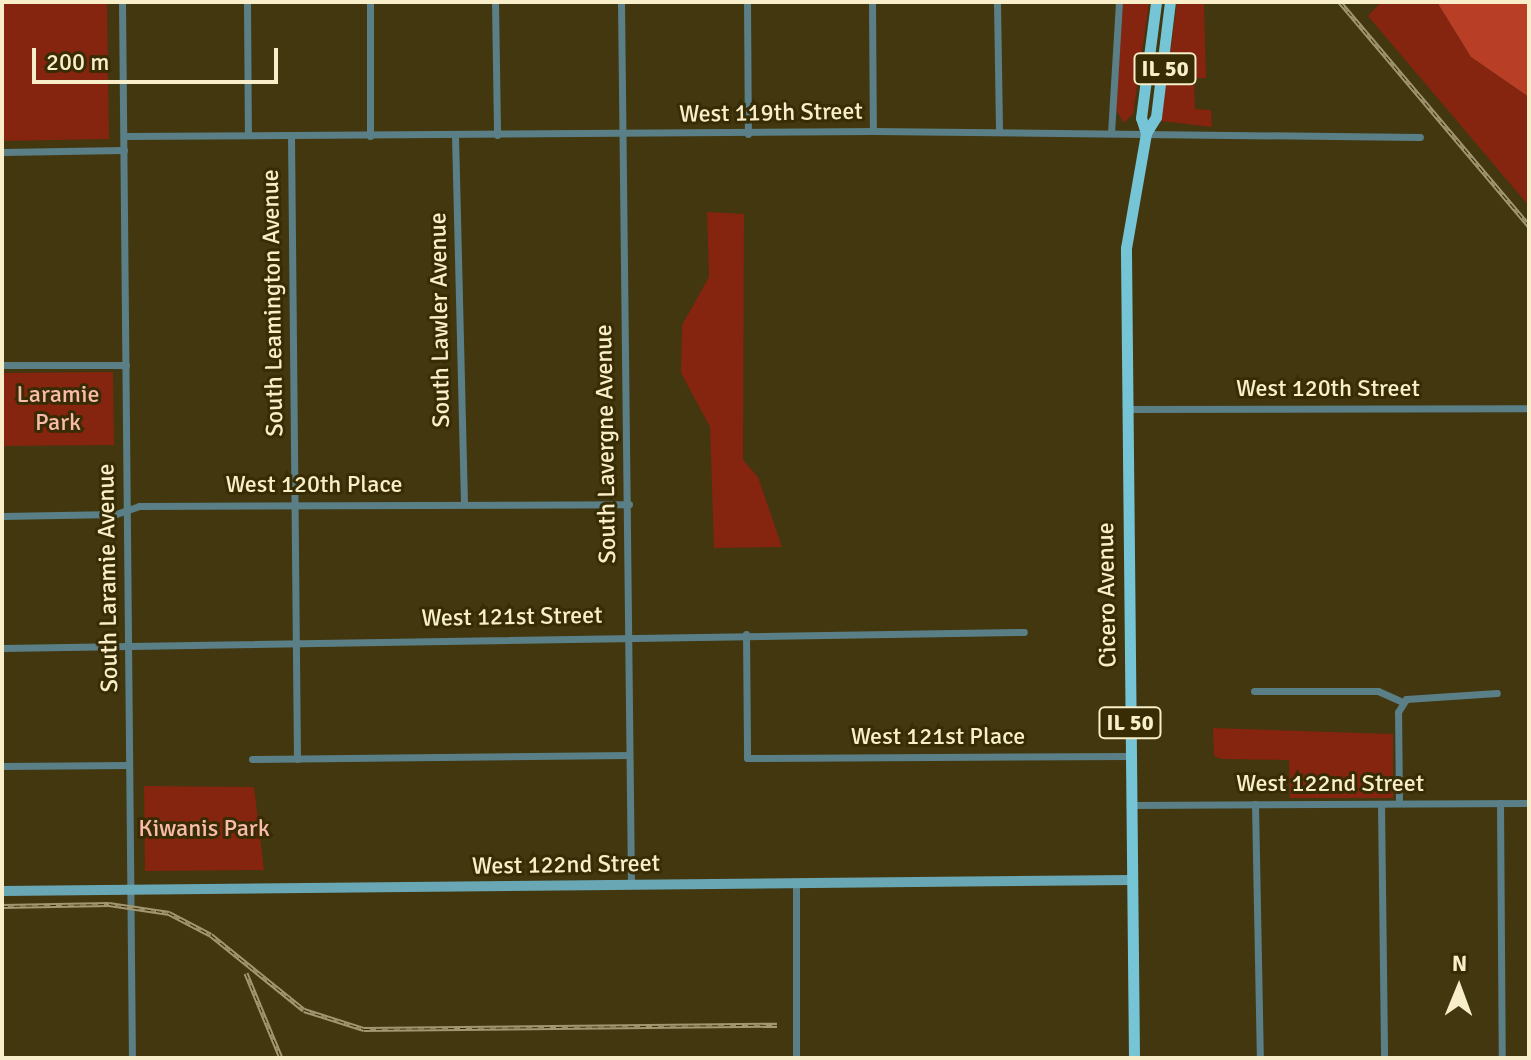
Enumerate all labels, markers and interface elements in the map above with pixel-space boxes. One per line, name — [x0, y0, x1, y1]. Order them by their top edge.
scale bar — [36, 32, 282, 82]
text: 200 m — [46, 47, 109, 77]
road number: IL 50 — [1133, 51, 1197, 87]
street label: West 119th Street — [679, 97, 863, 129]
street label: South Leamington Avenue — [256, 169, 290, 437]
street label: South Lawler Avenue — [424, 212, 456, 428]
street label: South Lavergne Avenue — [590, 324, 622, 564]
street label: West 120th Street — [1236, 375, 1420, 403]
park label: Laramie Park — [17, 381, 99, 437]
street label: South Laramie Avenue — [92, 463, 124, 693]
street label: West 120th Place — [225, 471, 403, 499]
street label: Cicero Avenue — [1091, 522, 1123, 668]
street label: West 121st Street — [421, 601, 603, 633]
road number: IL 50 — [1098, 705, 1162, 741]
street label: West 121st Place — [851, 723, 1025, 751]
street label: West 122nd Street — [1236, 770, 1424, 798]
park label: Kiwanis Park — [138, 815, 270, 843]
street label: West 122nd Street — [472, 849, 660, 881]
north arrow — [1419, 948, 1499, 1028]
text: N — [1452, 950, 1467, 977]

